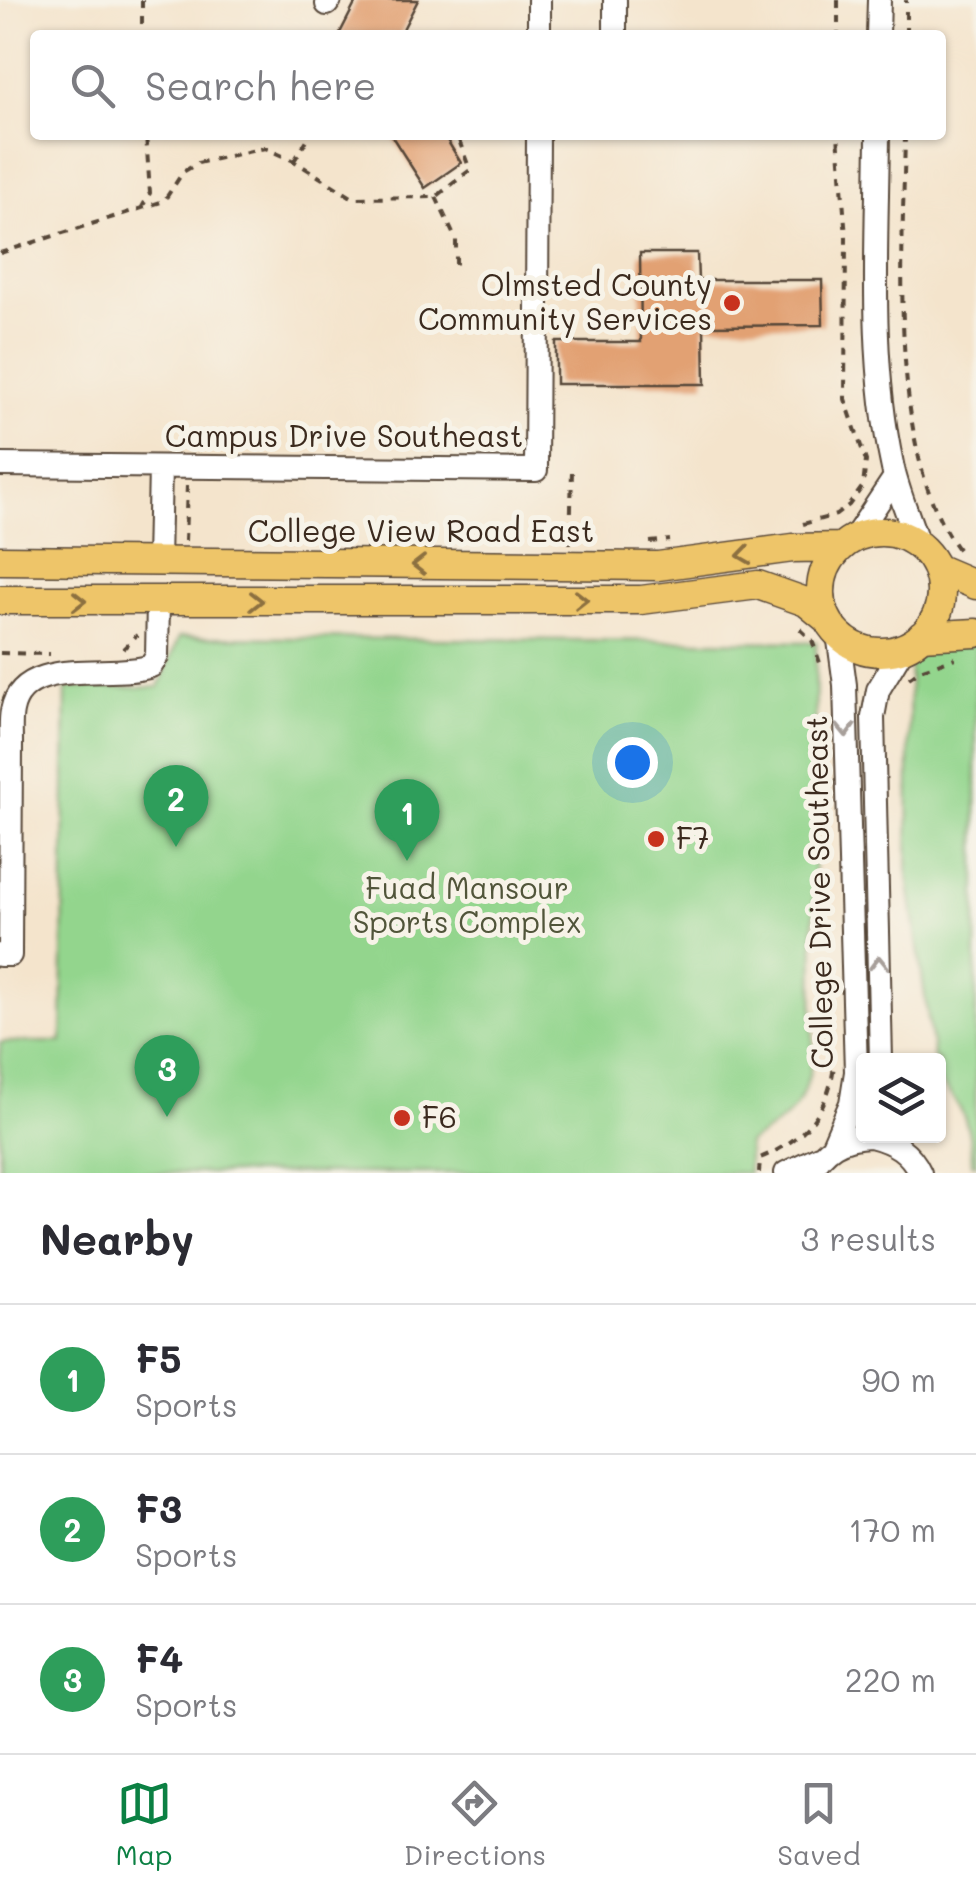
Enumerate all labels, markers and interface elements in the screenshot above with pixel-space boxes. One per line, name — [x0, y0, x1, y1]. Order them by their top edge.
search box — [30, 30, 946, 140]
icon: search — [65, 58, 120, 113]
text: Search here — [145, 60, 376, 110]
place label: Olmsted County Community Services — [418, 264, 712, 338]
marker: Olmsted County Community Services — [721, 292, 743, 314]
street label: Campus Drive Southeast — [165, 415, 523, 455]
street label: College View Road East — [248, 510, 594, 550]
one-way arrow — [735, 543, 752, 564]
one-way arrow — [411, 554, 426, 576]
one-way arrow — [574, 589, 589, 611]
one-way arrow — [72, 590, 88, 612]
one-way arrow — [248, 590, 264, 612]
street label: College Drive Southeast — [795, 715, 841, 1069]
one-way arrow — [835, 723, 856, 739]
your location — [607, 737, 658, 788]
pin: 2 — [144, 764, 208, 847]
pin: 1 — [374, 778, 440, 861]
place label: F7 — [676, 817, 709, 857]
marker: F7 — [645, 828, 667, 850]
park label: Fuad Mansour Sports Complex — [353, 867, 581, 941]
one-way arrow — [868, 955, 889, 971]
pin: 3 — [134, 1034, 200, 1117]
map controls — [856, 1053, 946, 1143]
button: layers — [856, 1053, 946, 1143]
place label: F6 — [422, 1096, 457, 1136]
marker: F6 — [391, 1107, 413, 1129]
text: Nearby — [40, 1211, 194, 1266]
text: 3 results — [800, 1217, 936, 1259]
text: F5 — [135, 1333, 182, 1383]
text: 1 — [65, 1358, 80, 1400]
text: 90 m — [862, 1358, 936, 1400]
text: Sports — [135, 1383, 237, 1425]
text: F3 — [135, 1483, 182, 1533]
text: 2 — [64, 1508, 81, 1550]
text: 170 m — [848, 1508, 936, 1550]
text: Sports — [135, 1533, 237, 1575]
text: F4 — [135, 1633, 183, 1683]
text: 3 — [63, 1658, 82, 1700]
text: 220 m — [845, 1658, 936, 1700]
text: Sports — [135, 1683, 237, 1725]
tab: Map — [116, 1776, 173, 1872]
tab: Directions — [404, 1776, 546, 1872]
tab: Saved — [777, 1776, 860, 1872]

